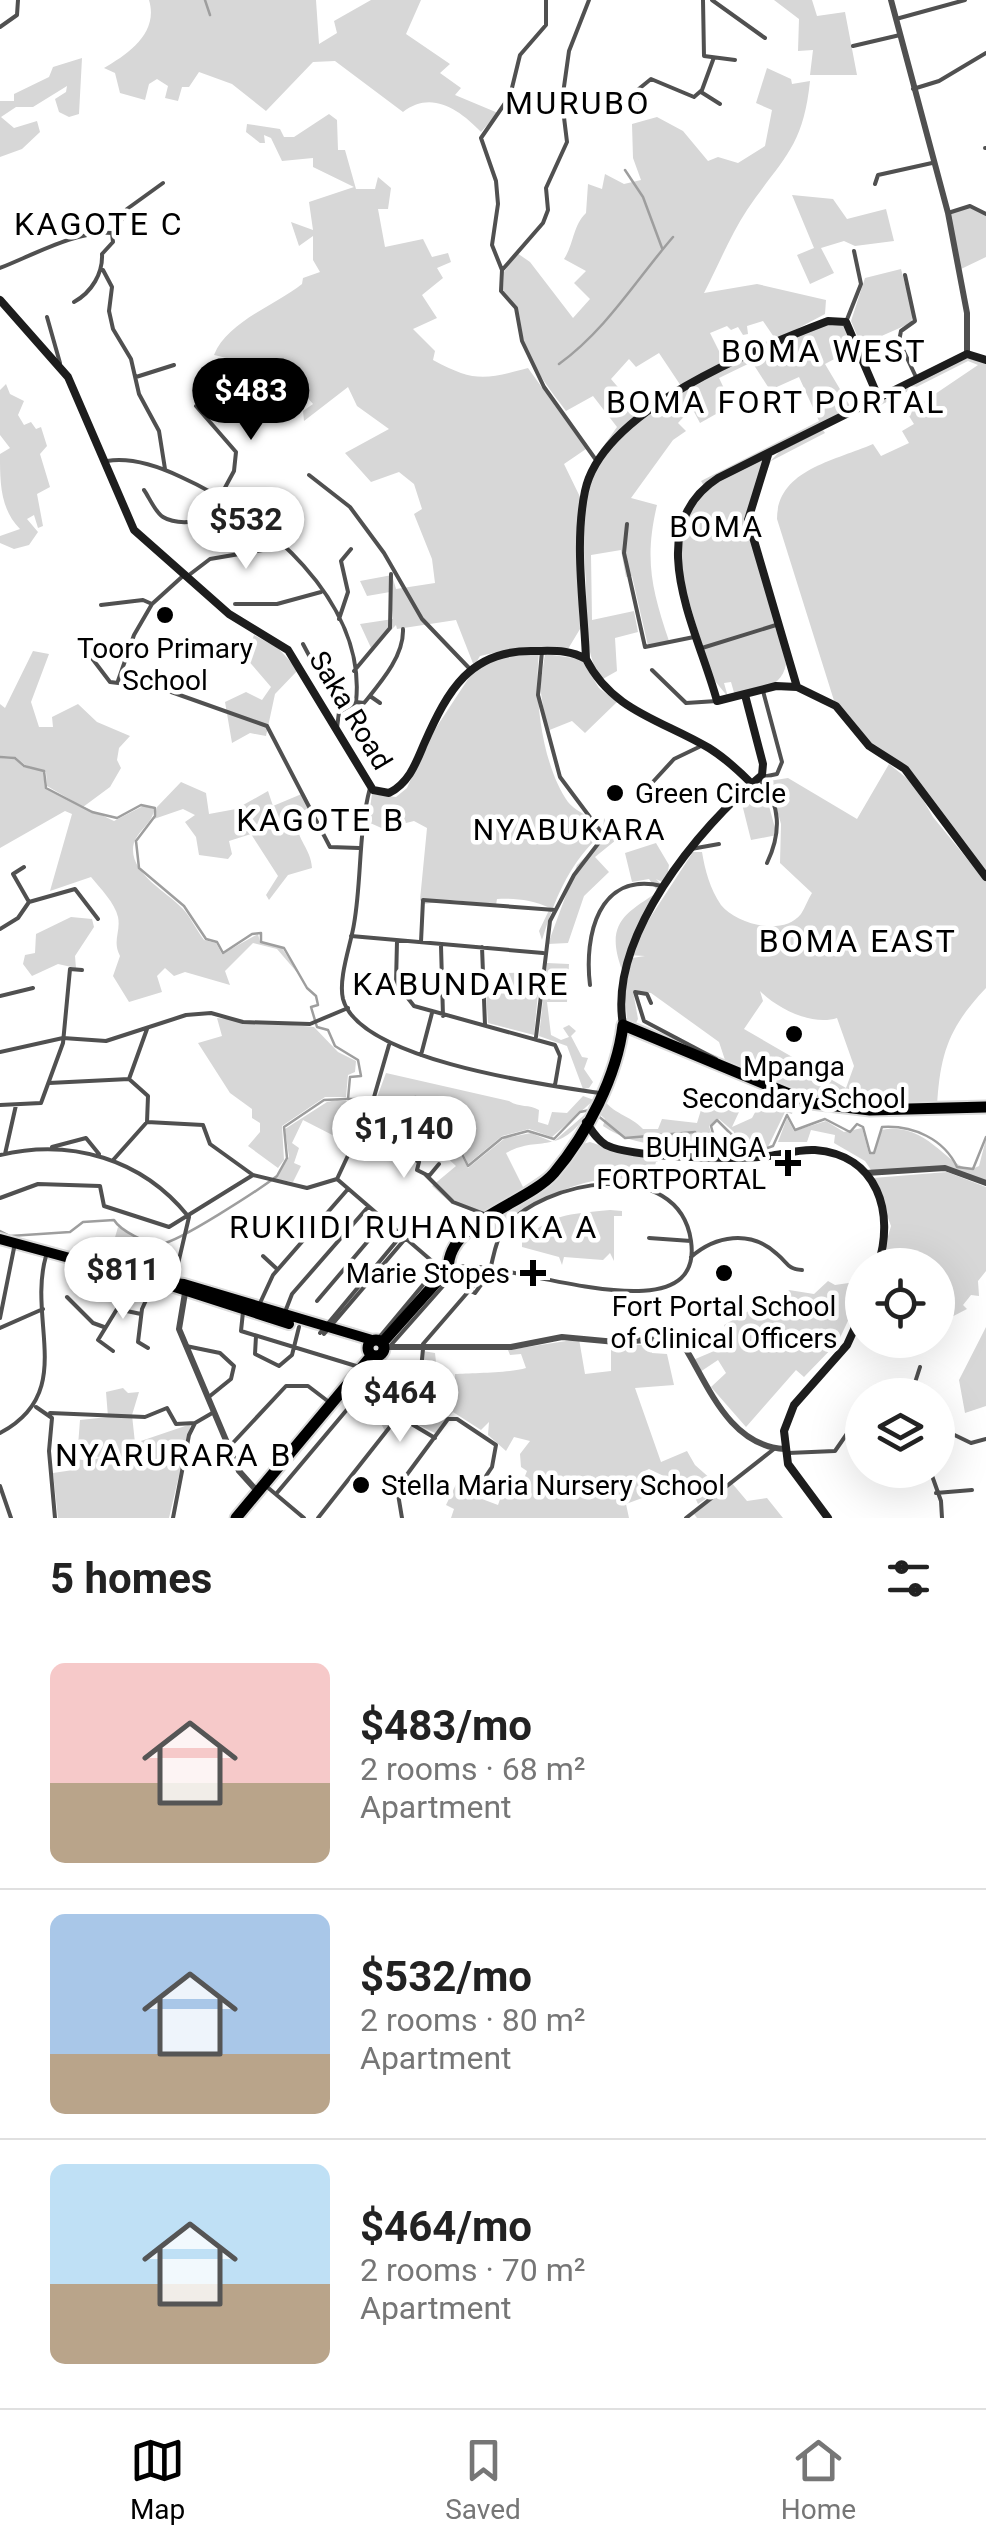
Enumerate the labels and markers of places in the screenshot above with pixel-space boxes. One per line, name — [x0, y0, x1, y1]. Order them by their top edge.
pin: $483 — [192, 358, 310, 443]
pin: $532 — [187, 487, 305, 572]
marker: Tooro Primary School — [154, 604, 176, 626]
place label: Tooro Primary School — [77, 632, 253, 697]
place label: Green Circle — [635, 777, 786, 810]
marker: Green Circle — [604, 782, 626, 804]
marker: Mpanga Secondary School — [783, 1023, 805, 1045]
place label: Mpanga Secondary School — [682, 1050, 906, 1115]
pin: $1,140 — [323, 1096, 485, 1181]
place label: BUHINGA FORTPORTAL — [596, 1131, 766, 1196]
marker: BUHINGA FORTPORTAL — [775, 1150, 801, 1176]
pin: $811 — [64, 1237, 182, 1322]
place label: Marie Stopes — [346, 1257, 510, 1290]
marker: Marie Stopes — [520, 1260, 546, 1286]
marker: Fort Portal School of Clinical Officers — [713, 1262, 735, 1284]
place label: Fort Portal School of Clinical Officers — [610, 1290, 838, 1355]
pin: $464 — [341, 1360, 459, 1445]
place label: Stella Maria Nursery School — [381, 1469, 725, 1502]
marker: Stella Maria Nursery School — [350, 1474, 372, 1496]

